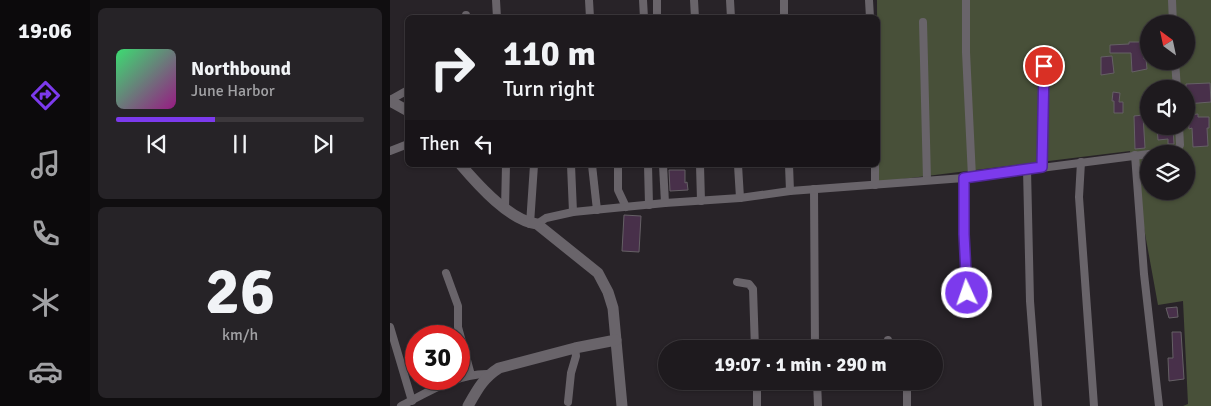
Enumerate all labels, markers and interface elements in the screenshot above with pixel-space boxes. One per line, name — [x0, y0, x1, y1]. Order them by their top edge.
north arrow — [1140, 15, 1195, 70]
map controls — [1140, 15, 1195, 200]
text: 19:06 — [18, 17, 72, 44]
text: 110 m — [503, 32, 596, 75]
icon: right — [420, 35, 485, 100]
pin — [1023, 45, 1065, 87]
icon: arrive — [1030, 52, 1058, 80]
text: Northbound — [191, 57, 291, 81]
text: Turn right — [503, 75, 595, 102]
icon: directions — [28, 78, 63, 113]
button: sound — [1140, 80, 1195, 135]
text: June Harbor — [191, 81, 275, 101]
icon: previous — [143, 130, 171, 158]
icon: pause — [226, 130, 254, 158]
icon: next — [309, 130, 337, 158]
icon: left — [470, 130, 498, 158]
text: Then — [420, 132, 460, 156]
button: layers — [1140, 145, 1195, 200]
icon: music — [28, 147, 63, 182]
icon: phone — [28, 216, 63, 251]
text: 26 — [205, 252, 275, 332]
position arrow — [940, 266, 992, 318]
icon: climate — [28, 285, 63, 320]
text: km/h — [222, 325, 258, 345]
speed limit sign: 30 — [405, 325, 470, 390]
text: 19:07 · 1 min · 290 m — [714, 353, 887, 377]
icon: car — [28, 354, 63, 389]

